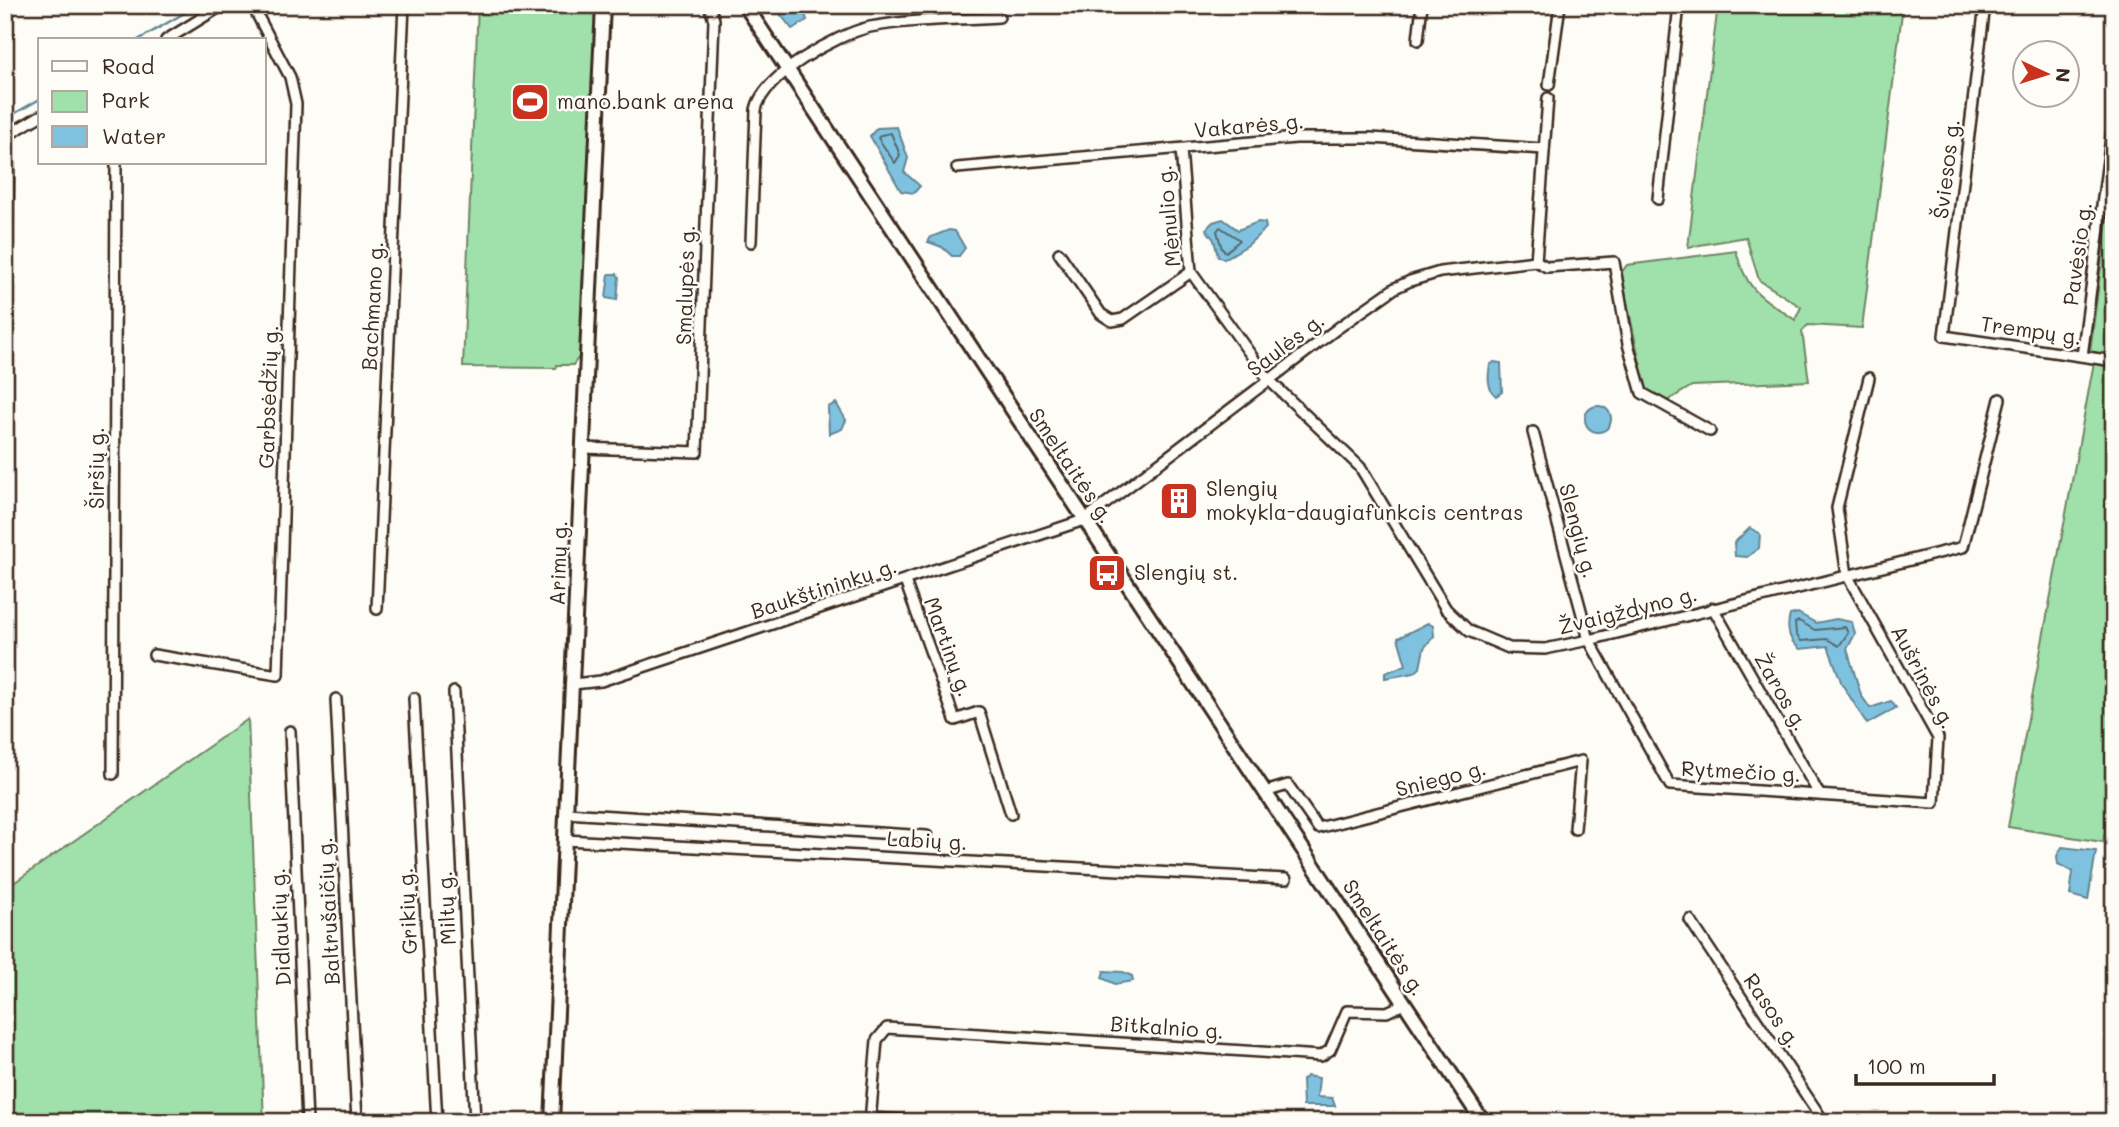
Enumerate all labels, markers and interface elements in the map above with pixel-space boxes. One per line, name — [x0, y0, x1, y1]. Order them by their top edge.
legend — [38, 38, 266, 164]
north arrow — [2010, 38, 2080, 108]
text: Road — [102, 52, 154, 79]
text: N — [2050, 67, 2076, 83]
sports icon: mano.bank arena — [509, 81, 551, 123]
text: Park — [102, 86, 150, 113]
place label: mano.bank arena — [557, 87, 734, 114]
street label: Vakarės g. — [1193, 106, 1305, 143]
street label: Šviesos g. — [1926, 117, 1965, 220]
text: Water — [102, 122, 166, 149]
street label: Mėnulio g. — [1150, 164, 1185, 268]
street label: Pavėsio g. — [2056, 200, 2097, 307]
street label: Smalupės g. — [669, 224, 700, 345]
street label: Bachmano g. — [355, 241, 388, 371]
street label: Saulės g. — [1241, 306, 1329, 382]
street label: Trempų g. — [1979, 309, 2083, 350]
street label: Garbsėdžių g. — [251, 325, 284, 469]
street label: Smeltaitės g. — [1024, 402, 1121, 528]
street label: Širšių g. — [82, 427, 109, 509]
place label: Slengių mokykla-daugiafunkcis centras — [1206, 474, 1523, 525]
building icon: Slengių mokykla-daugiafunkcis centras — [1158, 480, 1200, 522]
street label: Slengių g. — [1554, 480, 1605, 581]
street label: Arimų g. — [543, 520, 572, 606]
street label: Baukštininkų g. — [747, 551, 900, 624]
bus stop icon: Slengių st. — [1086, 552, 1128, 594]
place label: Slengių st. — [1134, 558, 1238, 585]
street label: Žvaigždyno g. — [1555, 579, 1700, 640]
street label: Martinų g. — [919, 593, 980, 700]
street label: Aušrinės g. — [1886, 620, 1963, 733]
street label: Žaros g. — [1749, 647, 1815, 735]
street label: Sniego g. — [1392, 753, 1489, 802]
street label: Rytmečio g. — [1681, 754, 1802, 787]
street label: Labių g. — [886, 824, 968, 855]
street label: Baltrušaičių g. — [310, 837, 345, 986]
street label: Didlaukių g. — [263, 867, 296, 987]
street label: Grikių g. — [391, 867, 422, 955]
street label: Miltų g. — [430, 870, 461, 946]
street label: Smeltaitės g. — [1338, 874, 1433, 1001]
street label: Rasos g. — [1738, 968, 1808, 1053]
street label: Bitkalnio g. — [1109, 1009, 1225, 1044]
scale bar — [1856, 1043, 1995, 1087]
text: 100 m — [1867, 1052, 1926, 1079]

